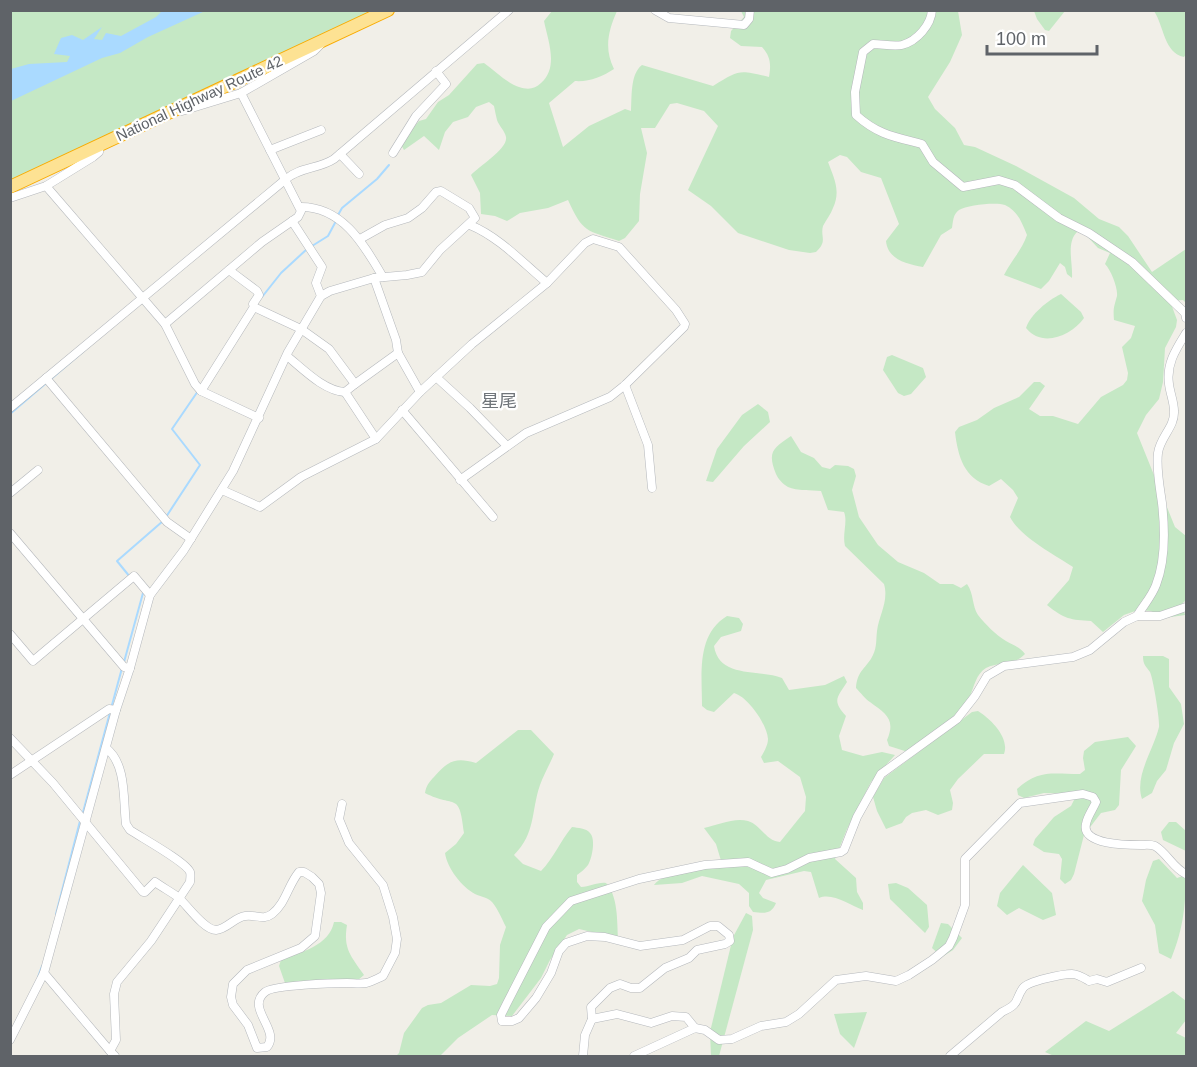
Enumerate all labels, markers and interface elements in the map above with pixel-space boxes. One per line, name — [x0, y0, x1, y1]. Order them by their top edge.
scale bar — [987, 18, 1096, 56]
text: 100 m — [996, 29, 1046, 49]
street label: National Highway Route 42 — [113, 52, 285, 144]
district label: 星尾 — [481, 391, 517, 411]

